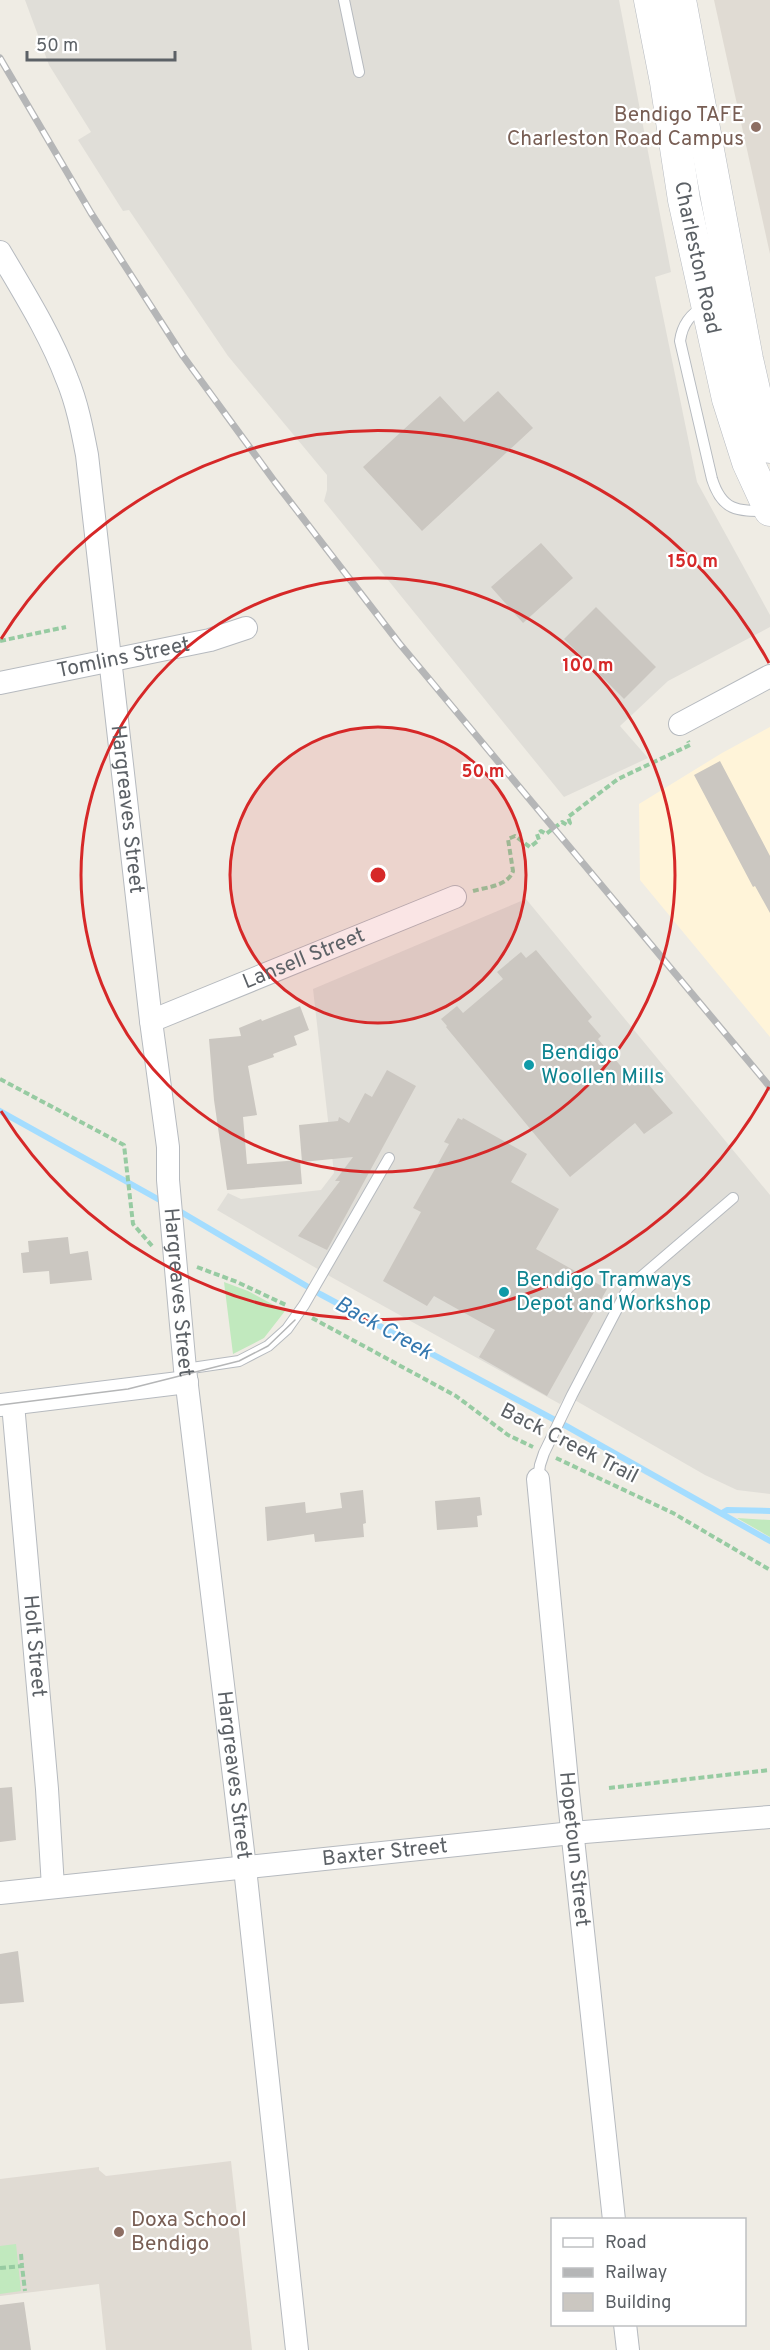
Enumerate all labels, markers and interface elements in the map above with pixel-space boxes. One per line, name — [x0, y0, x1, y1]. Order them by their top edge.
scale bar — [27, 24, 176, 62]
text: 50 m — [36, 35, 78, 58]
place label: Bendigo TAFE Charleston Road Campus — [507, 102, 744, 153]
marker: Bendigo TAFE Charleston Road Campus — [749, 120, 763, 134]
street label: Charleston Road — [668, 179, 727, 337]
text: 150 m — [668, 551, 718, 574]
street label: Tomlins Street — [55, 631, 192, 685]
text: 100 m — [562, 655, 614, 678]
street label: Hargreaves Street — [104, 724, 150, 895]
text: 50 m — [461, 761, 505, 784]
centre of rings — [368, 865, 388, 885]
street label: Lansell Street — [239, 922, 369, 996]
place label: Bendigo Woollen Mills — [541, 1040, 664, 1091]
marker: Bendigo Woollen Mills — [522, 1058, 536, 1072]
street label: Hargreaves Street — [157, 1207, 199, 1378]
place label: Bendigo Tramways Depot and Workshop — [516, 1267, 711, 1318]
marker: Bendigo Tramways Depot and Workshop — [497, 1285, 511, 1299]
water label: Back Creek — [330, 1291, 437, 1367]
street label: Back Creek Trail — [495, 1398, 643, 1490]
street label: Holt Street — [16, 1594, 52, 1698]
street label: Hargreaves Street — [210, 1689, 257, 1861]
street label: Hopetoun Street — [553, 1770, 596, 1928]
street label: Baxter Street — [321, 1833, 449, 1873]
place label: Doxa School Bendigo — [131, 2207, 247, 2258]
legend — [551, 2218, 746, 2326]
marker: Doxa School Bendigo — [112, 2225, 126, 2239]
text: Road — [605, 2232, 647, 2255]
text: Railway — [605, 2262, 667, 2285]
text: Building — [605, 2292, 671, 2315]

